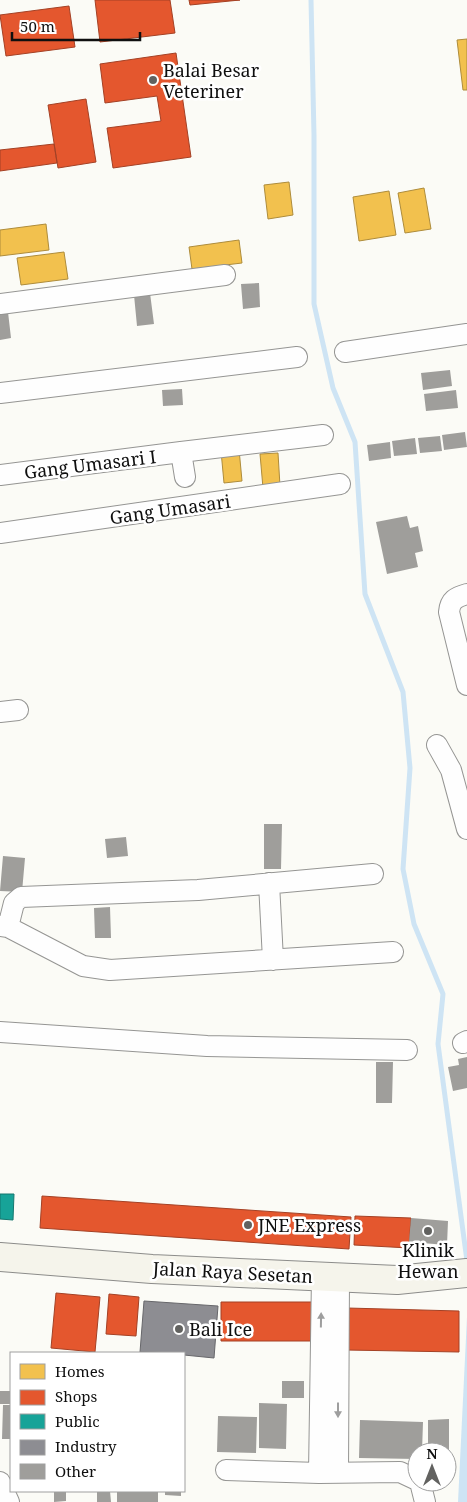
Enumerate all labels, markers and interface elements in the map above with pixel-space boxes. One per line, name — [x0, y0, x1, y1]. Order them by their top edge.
scale bar — [12, 10, 140, 42]
text: 50 m — [20, 16, 55, 36]
place label: Balai Besar Veteriner — [163, 58, 260, 103]
marker: Balai Besar Veteriner — [147, 74, 159, 86]
street label: Gang Umasari I — [23, 444, 157, 484]
street label: Gang Umasari — [108, 489, 232, 529]
place label: JNE Express — [257, 1213, 361, 1237]
marker: JNE Express — [242, 1219, 254, 1231]
marker: Klinik Hewan — [422, 1225, 434, 1237]
place label: Klinik Hewan — [397, 1238, 459, 1283]
street label: Jalan Raya Sesetan — [151, 1256, 314, 1288]
one-way arrow — [318, 1311, 326, 1327]
place label: Bali Ice — [189, 1317, 252, 1341]
marker: Bali Ice — [173, 1323, 185, 1335]
legend — [10, 1352, 185, 1492]
text: Homes — [55, 1361, 105, 1381]
text: Shops — [55, 1386, 98, 1406]
one-way arrow — [334, 1402, 342, 1418]
text: Public — [55, 1411, 100, 1431]
text: Industry — [55, 1436, 117, 1456]
north arrow — [407, 1442, 457, 1492]
text: N — [426, 1444, 438, 1463]
text: Other — [55, 1461, 96, 1481]

